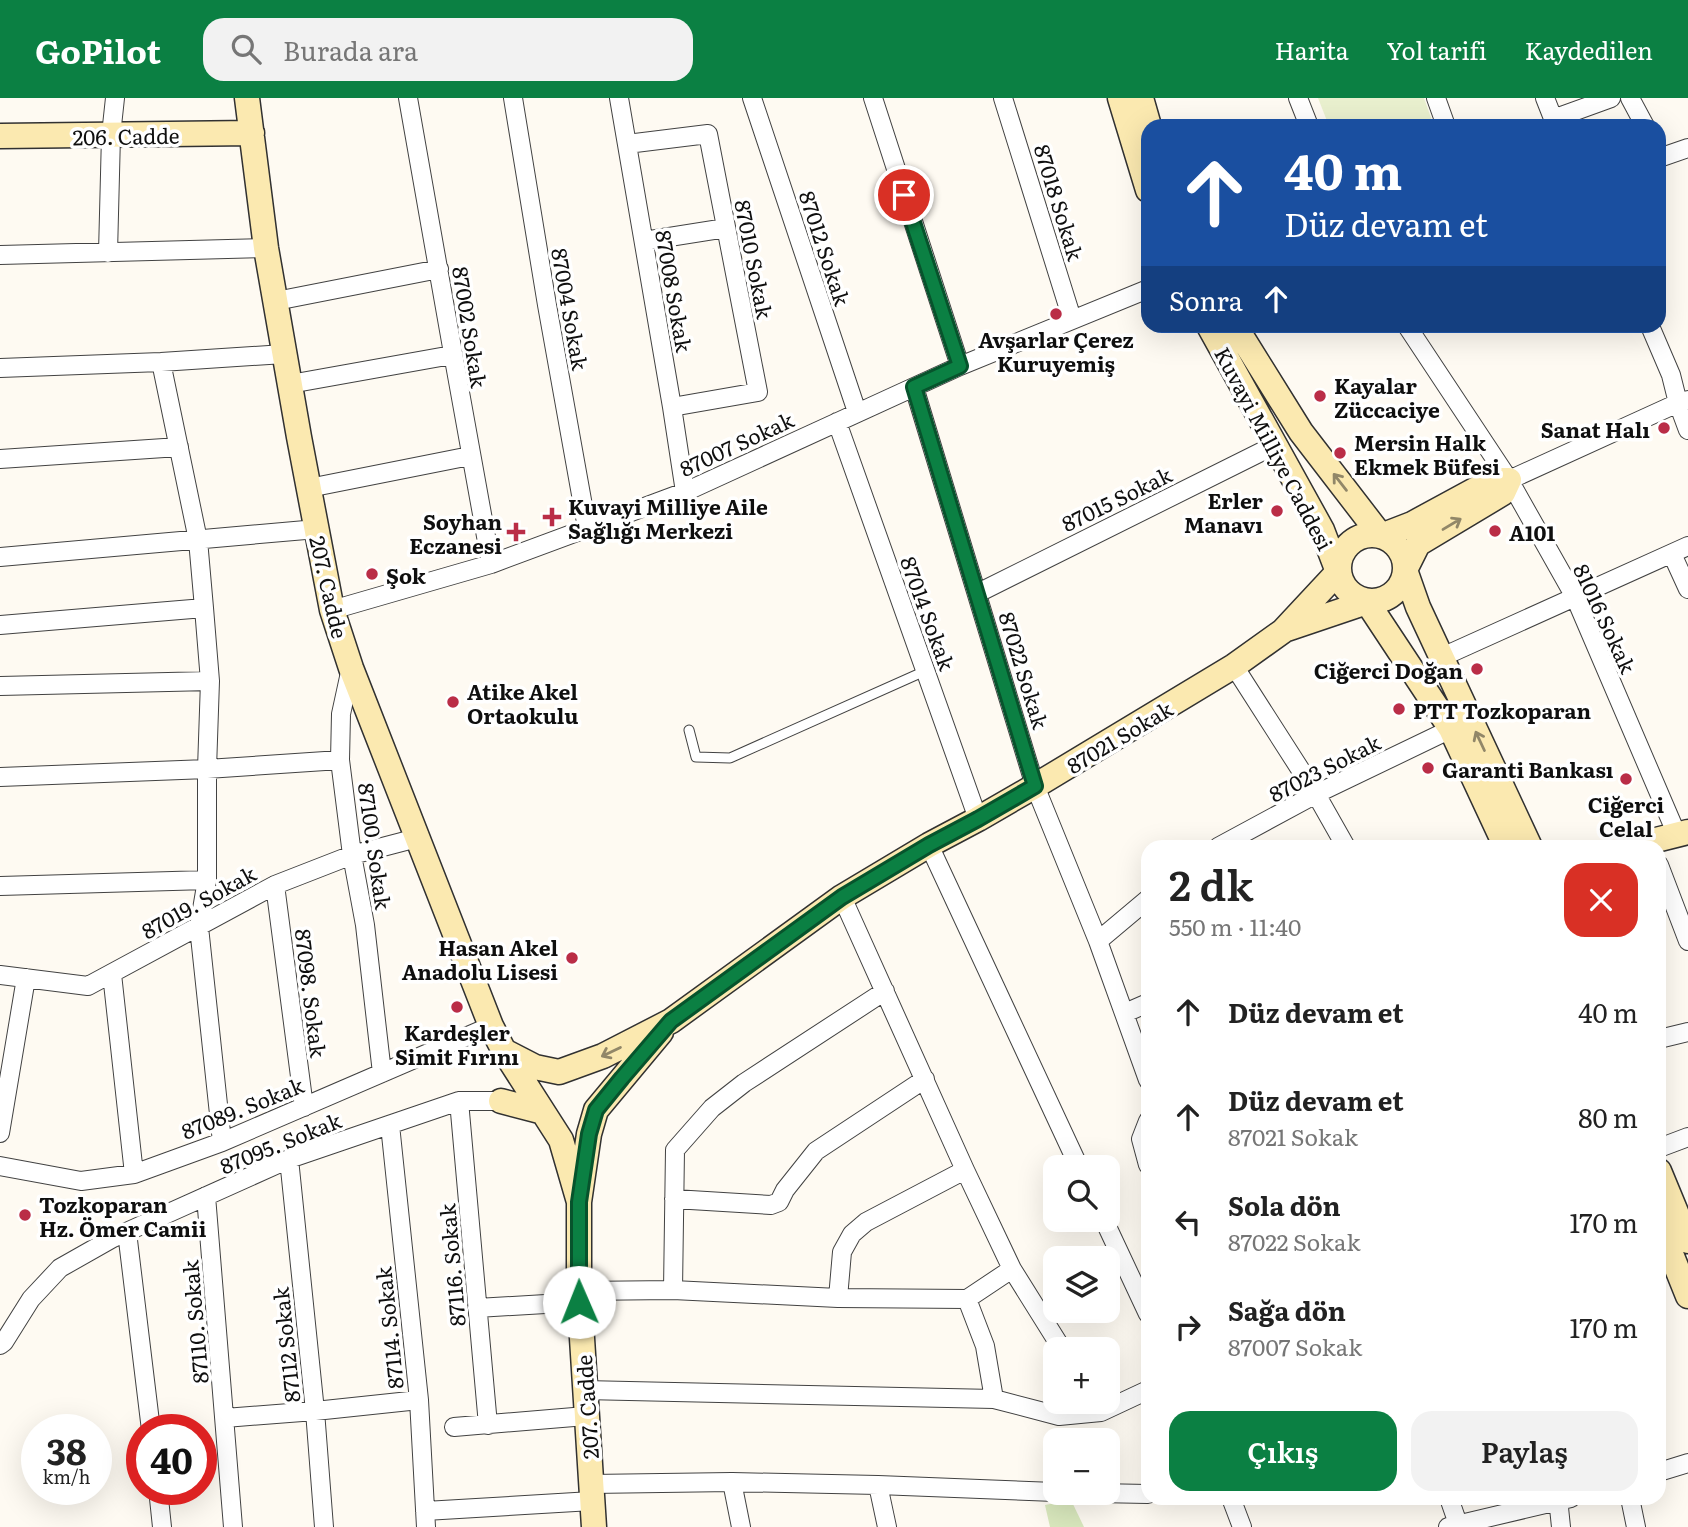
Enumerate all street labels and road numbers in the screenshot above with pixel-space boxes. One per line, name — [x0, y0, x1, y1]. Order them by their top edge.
street label: 206. Cadde — [72, 119, 180, 151]
street label: 87018 Sokak — [1028, 140, 1092, 264]
street label: 87012 Sokak — [793, 187, 859, 310]
street label: 87010 Sokak — [728, 197, 782, 321]
street label: 87008 Sokak — [649, 227, 701, 355]
street label: 87004 Sokak — [545, 245, 597, 373]
street label: 87002 Sokak — [446, 264, 496, 390]
street label: Kuvayi Milliye Caddesi — [1208, 341, 1342, 555]
street label: 87007 Sokak — [674, 403, 798, 483]
street label: 87015 Sokak — [1056, 458, 1176, 538]
street label: 207. Cadde — [303, 533, 357, 641]
street label: 87014 Sokak — [894, 552, 964, 674]
street label: 81016 Sokak — [1567, 558, 1645, 678]
street label: 87022 Sokak — [993, 608, 1058, 733]
street label: 87021 Sokak — [1060, 692, 1178, 780]
street label: 87023 Sokak — [1263, 725, 1385, 808]
street label: 87100. Sokak — [352, 781, 400, 911]
street label: 87019. Sokak — [135, 857, 261, 945]
street label: 87098. Sokak — [289, 927, 335, 1059]
street label: 87089. Sokak — [176, 1068, 308, 1146]
street label: 87095. Sokak — [215, 1103, 346, 1180]
street label: 87116. Sokak — [430, 1202, 472, 1328]
street label: 87110. Sokak — [173, 1259, 215, 1385]
street label: 87114. Sokak — [366, 1265, 410, 1391]
street label: 87112 Sokak — [264, 1286, 306, 1404]
street label: 207. Cadde — [567, 1354, 605, 1460]

